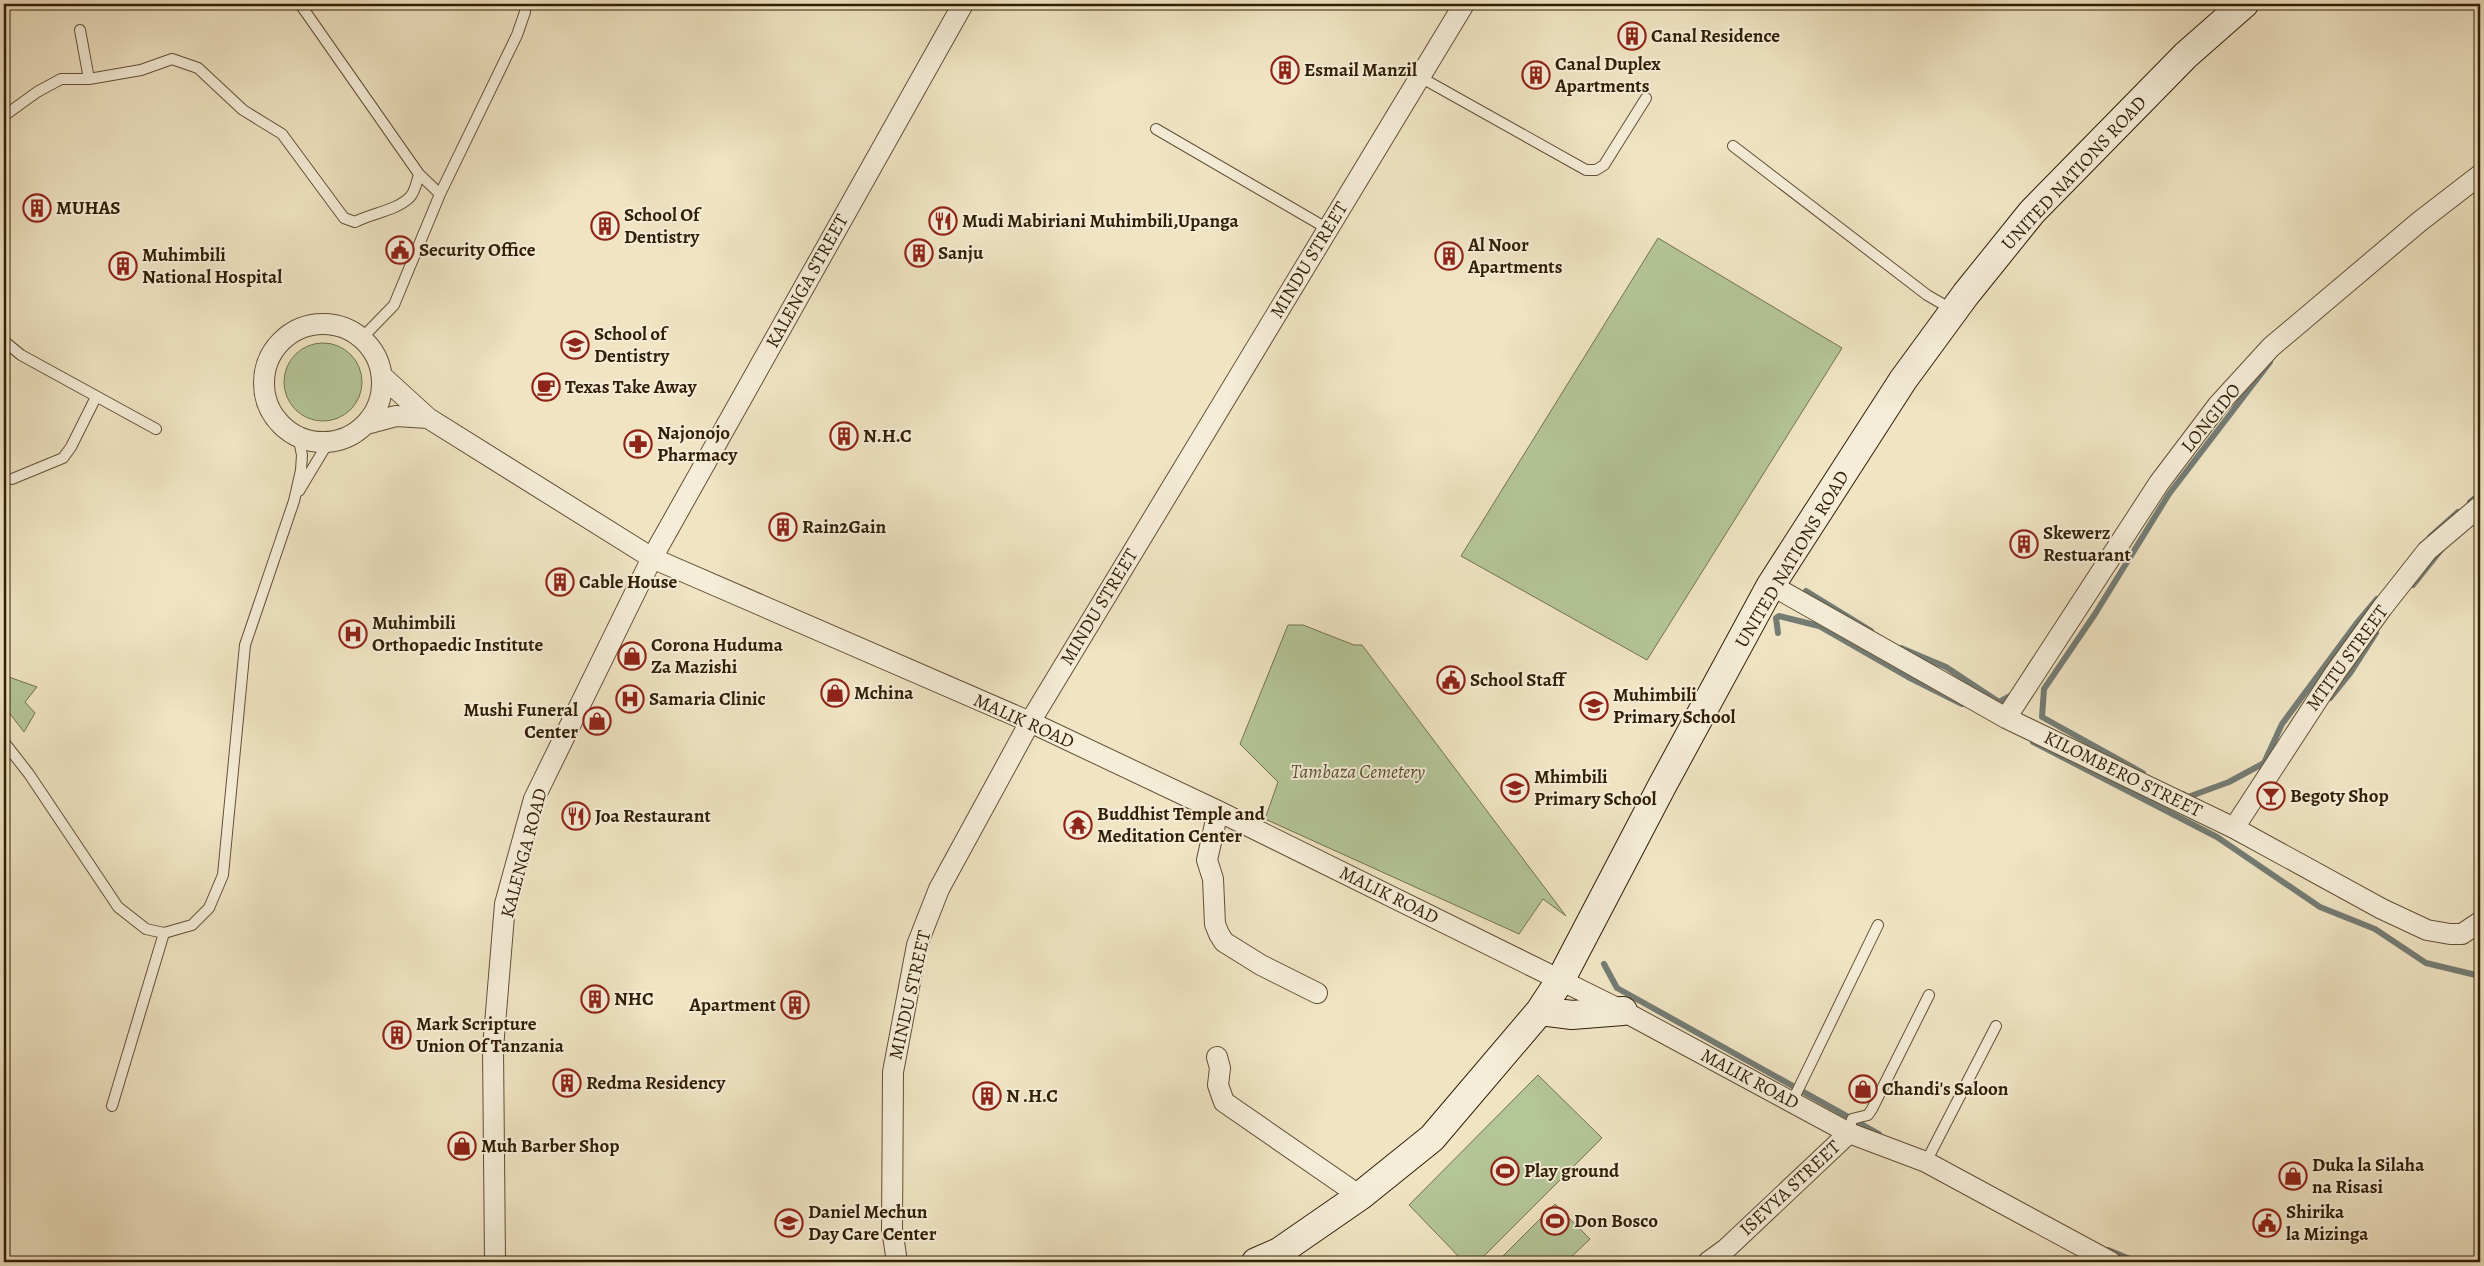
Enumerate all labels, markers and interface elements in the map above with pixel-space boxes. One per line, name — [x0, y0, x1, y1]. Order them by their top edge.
building icon: Canal Residence — [1617, 21, 1647, 51]
place label: Canal Residence — [1651, 23, 1780, 49]
place label: Canal Duplex Apartments — [1554, 51, 1661, 99]
building icon: Esmail Manzil — [1270, 55, 1300, 85]
place label: Esmail Manzil — [1304, 57, 1417, 83]
building icon: Canal Duplex Apartments — [1521, 60, 1551, 90]
street label: UNITED NATIONS ROAD — [1995, 90, 2153, 256]
building icon: MUHAS — [22, 193, 52, 223]
place label: MUHAS — [56, 195, 121, 221]
street label: MINDU STREET — [1264, 196, 1354, 323]
place label: School Of Dentistry — [624, 202, 702, 250]
restaurant icon: Mudi Mabiriani Muhimbili,Upanga — [928, 206, 958, 236]
place label: Mudi Mabiriani Muhimbili,Upanga — [962, 208, 1240, 234]
street label: KALENGA STREET — [759, 209, 855, 353]
building icon: School Of Dentistry — [590, 211, 620, 241]
place label: Al Noor Apartments — [1467, 232, 1563, 280]
public building icon: Security Office — [385, 235, 415, 265]
place label: Security Office — [419, 237, 536, 263]
building icon: Sanju — [904, 238, 934, 268]
place label: Sanju — [938, 240, 984, 266]
building icon: Al Noor Apartments — [1434, 241, 1464, 271]
place label: Muhimbili National Hospital — [142, 242, 282, 290]
building icon: Muhimbili National Hospital — [108, 251, 138, 281]
place label: School of Dentistry — [594, 321, 671, 369]
school or university icon: School of Dentistry — [560, 330, 590, 360]
cafe icon: Texas Take Away — [531, 372, 561, 402]
place label: Texas Take Away — [565, 374, 698, 400]
street label: LONGIDO — [2175, 378, 2247, 458]
place label: Najonojo Pharmacy — [657, 420, 739, 468]
building icon: N.H.C — [829, 421, 859, 451]
place label: N.H.C — [863, 423, 912, 449]
pharmacy icon: Najonojo Pharmacy — [623, 429, 653, 459]
street label: UNITED NATIONS ROAD — [1729, 465, 1855, 653]
building icon: Rain2Gain — [768, 512, 798, 542]
place label: Rain2Gain — [802, 514, 887, 540]
place label: Skewerz Restuarant — [2043, 520, 2131, 568]
building icon: Skewerz Restuarant — [2009, 529, 2039, 559]
street label: MINDU STREET — [1054, 543, 1144, 670]
building icon: Cable House — [545, 567, 575, 597]
place label: Cable House — [579, 569, 677, 595]
street label: MTITU STREET — [2300, 599, 2395, 716]
place label: Muhimbili Orthopaedic Institute — [372, 610, 543, 658]
hospital icon: Muhimbili Orthopaedic Institute — [338, 619, 368, 649]
place label: Corona Huduma Za Mazishi — [651, 632, 784, 680]
shop icon: Corona Huduma Za Mazishi — [617, 641, 647, 671]
public building icon: School Staff — [1436, 665, 1466, 695]
place label: School Staff — [1470, 667, 1567, 693]
shop icon: Mchina — [820, 678, 850, 708]
place label: Mchina — [854, 680, 914, 706]
place label: Muhimbili Primary School — [1613, 682, 1736, 730]
hospital icon: Samaria Clinic — [615, 684, 645, 714]
place label: Samaria Clinic — [649, 686, 766, 712]
street label: MALIK ROAD — [969, 687, 1079, 755]
school or university icon: Muhimbili Primary School — [1579, 691, 1609, 721]
place label: Mushi Funeral Center — [463, 697, 578, 745]
shop icon: Mushi Funeral Center — [582, 706, 612, 736]
street label: KILOMBERO STREET — [2039, 724, 2207, 824]
park label: Tambaza Cemetery — [1291, 759, 1426, 785]
place label: Mhimbili Primary School — [1534, 764, 1657, 812]
school or university icon: Mhimbili Primary School — [1500, 773, 1530, 803]
bar icon: Begoty Shop — [2256, 781, 2286, 811]
place label: Begoty Shop — [2290, 783, 2389, 809]
street label: KALENGA ROAD — [494, 785, 554, 921]
restaurant icon: Joa Restaurant — [561, 801, 591, 831]
place label: Buddhist Temple and Meditation Center — [1097, 801, 1266, 849]
place label: Joa Restaurant — [595, 803, 711, 829]
temple icon: Buddhist Temple and Meditation Center — [1063, 810, 1093, 840]
street label: MALIK ROAD — [1335, 860, 1443, 930]
street label: MINDU STREET — [883, 927, 938, 1062]
building icon: NHC — [580, 984, 610, 1014]
place label: NHC — [614, 986, 654, 1012]
building icon: Apartment — [780, 990, 810, 1020]
place label: Apartment — [688, 992, 777, 1018]
place label: Mark Scripture Union Of Tanzania — [416, 1011, 565, 1059]
building icon: Mark Scripture Union Of Tanzania — [382, 1020, 412, 1050]
street label: MALIK ROAD — [1696, 1042, 1804, 1116]
building icon: Redma Residency — [552, 1068, 582, 1098]
place label: Redma Residency — [586, 1070, 727, 1096]
shop icon: Chandi's Saloon — [1848, 1074, 1878, 1104]
place label: Chandi's Saloon — [1882, 1076, 2009, 1102]
building icon: N .H.C — [972, 1081, 1002, 1111]
place label: N .H.C — [1006, 1083, 1058, 1109]
shop icon: Muh Barber Shop — [447, 1131, 477, 1161]
place label: Muh Barber Shop — [481, 1133, 620, 1159]
street label: ISEVYA STREET — [1734, 1134, 1847, 1242]
place label: Duka la Silaha na Risasi — [2312, 1152, 2425, 1200]
sports icon: Play ground — [1490, 1156, 1520, 1186]
place label: Play ground — [1524, 1158, 1620, 1184]
shop icon: Duka la Silaha na Risasi — [2278, 1161, 2308, 1191]
place label: Daniel Mechun Day Care Center — [808, 1199, 937, 1247]
place label: Shirika la Mizinga — [2286, 1199, 2369, 1247]
sports icon: Don Bosco — [1540, 1206, 1570, 1236]
school or university icon: Daniel Mechun Day Care Center — [774, 1208, 804, 1238]
place label: Don Bosco — [1574, 1208, 1658, 1234]
public building icon: Shirika la Mizinga — [2252, 1208, 2282, 1238]

